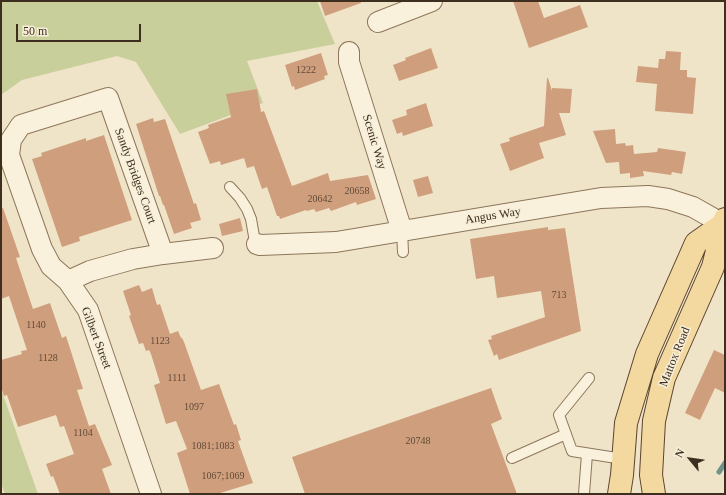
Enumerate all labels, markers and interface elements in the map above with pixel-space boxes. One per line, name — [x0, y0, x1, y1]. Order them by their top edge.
scale bar — [18, 16, 143, 42]
text: 50 m — [23, 24, 47, 38]
house number: 1222 — [296, 64, 316, 76]
street label: Scenic Way — [359, 113, 389, 171]
street label: Sandy Bridges Court — [111, 126, 159, 226]
house number: 20658 — [344, 185, 370, 197]
house number: 20642 — [308, 193, 332, 205]
street label: Angus Way — [464, 205, 522, 227]
house number: 713 — [552, 289, 566, 301]
street label: Gilbert Street — [78, 305, 114, 371]
house number: 1140 — [26, 319, 46, 331]
street label: Mattox Road — [657, 325, 693, 389]
house number: 1123 — [150, 335, 170, 347]
house number: 1128 — [38, 352, 58, 364]
house number: 1111 — [168, 372, 186, 384]
house number: 1097 — [184, 401, 204, 413]
house number: 1104 — [73, 427, 93, 439]
house number: 20748 — [406, 435, 430, 447]
north arrow — [670, 439, 710, 479]
house number: 1081;1083 — [192, 440, 234, 452]
text: N — [672, 447, 687, 460]
house number: 1067;1069 — [202, 470, 244, 482]

